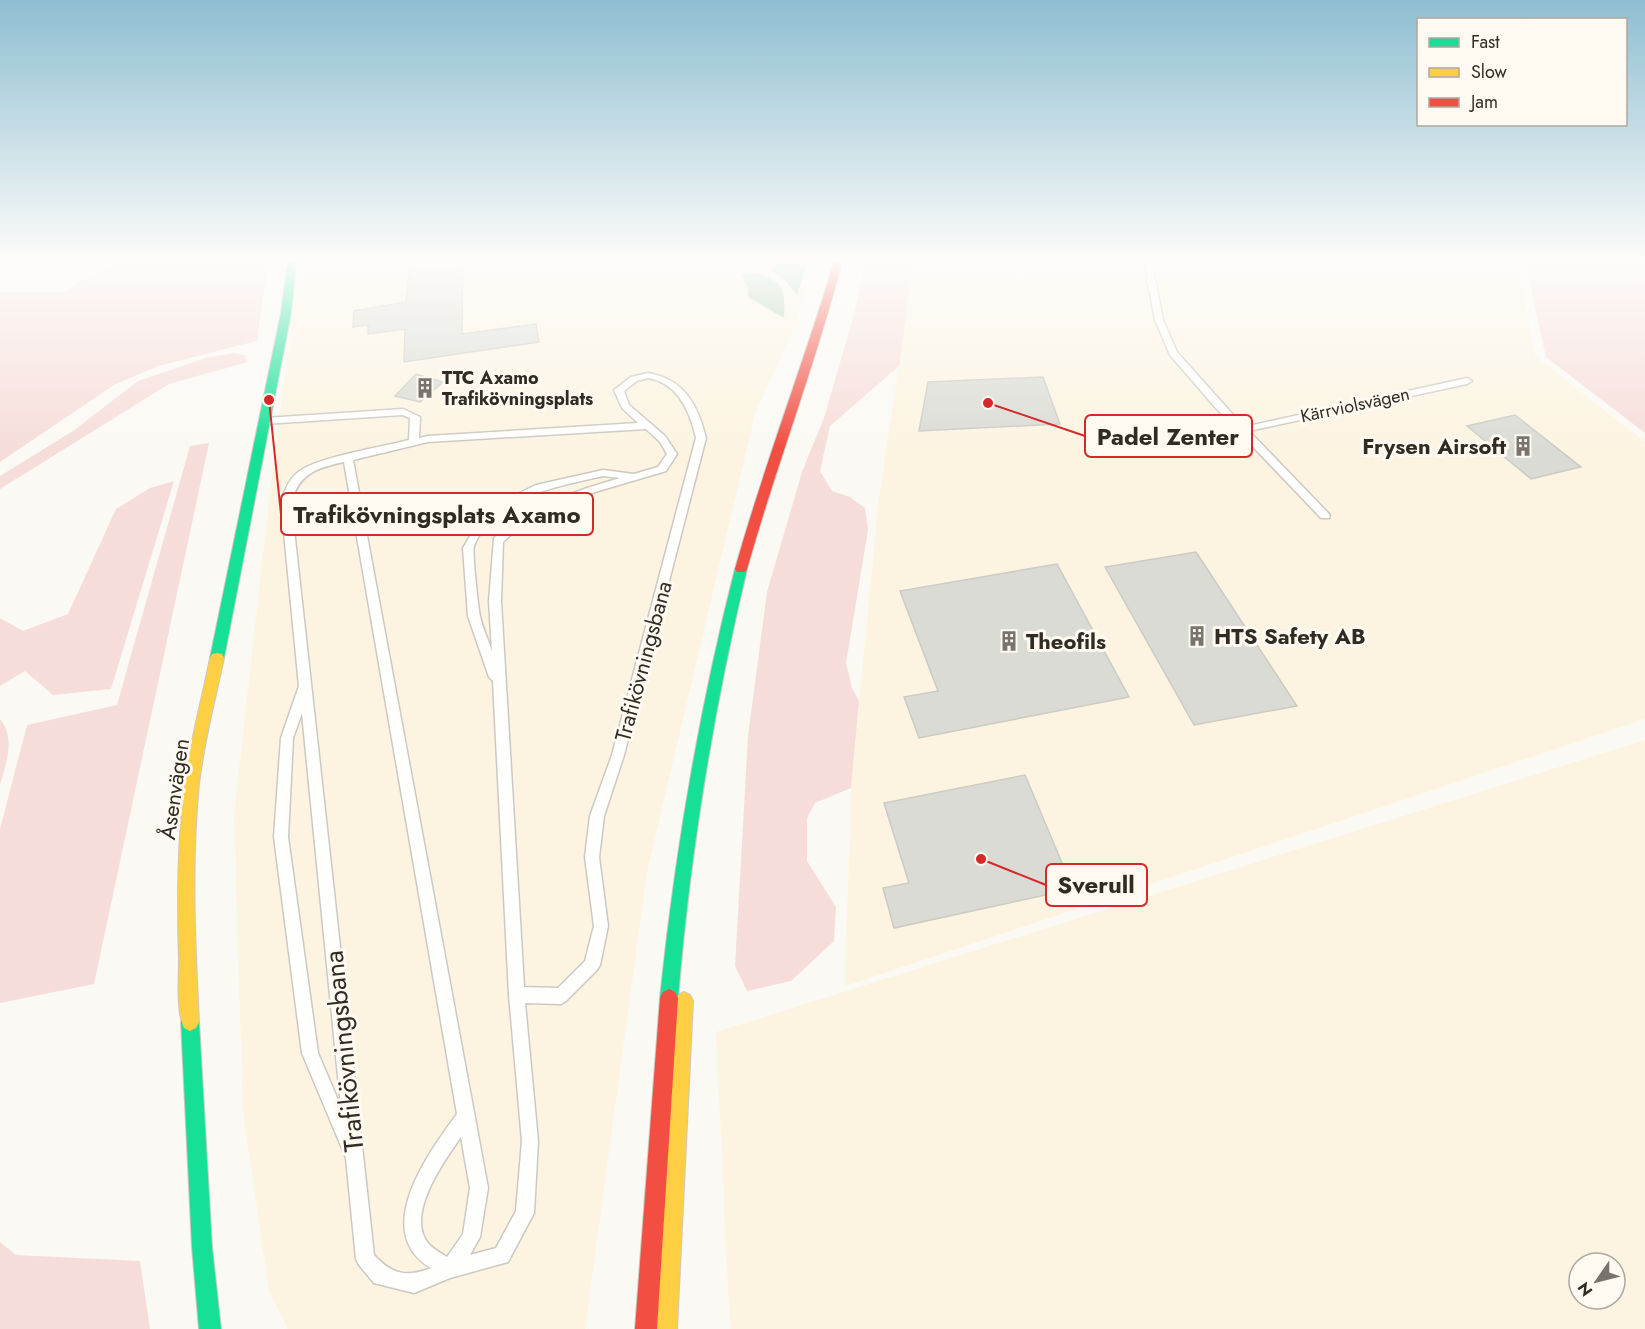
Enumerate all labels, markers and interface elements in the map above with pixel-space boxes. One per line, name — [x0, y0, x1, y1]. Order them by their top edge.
legend — [1417, 18, 1627, 126]
text: Fast — [1471, 29, 1500, 55]
text: Slow — [1471, 59, 1508, 85]
text: Jam — [1469, 89, 1498, 115]
place label: TTC Axamo Trafikövningsplats — [442, 365, 593, 412]
building icon: TTC Axamo Trafikövningsplats — [413, 376, 437, 400]
street label: Kärrviolsvägen — [1298, 381, 1412, 429]
callout: Padel Zenter — [1085, 415, 1252, 457]
text: Padel Zenter — [1097, 419, 1239, 454]
place label: Frysen Airsoft — [1362, 430, 1506, 462]
building icon: Frysen Airsoft — [1511, 434, 1535, 458]
callout: Trafikövningsplats Axamo — [281, 493, 593, 535]
text: Trafikövningsplats Axamo — [293, 497, 581, 532]
street label: Trafikövningsbana — [606, 577, 680, 745]
place label: HTS Safety AB — [1214, 620, 1366, 652]
building icon: HTS Safety AB — [1185, 624, 1209, 648]
place label: Theofils — [1026, 625, 1106, 657]
building icon: Theofils — [997, 629, 1021, 653]
street label: Åsenvägen — [151, 736, 197, 842]
callout: Sverull — [1046, 864, 1147, 906]
text: Sverull — [1057, 867, 1135, 902]
street label: Trafikövningsbana — [314, 948, 373, 1154]
north arrow — [1567, 1251, 1627, 1311]
text: N — [1572, 1278, 1598, 1301]

